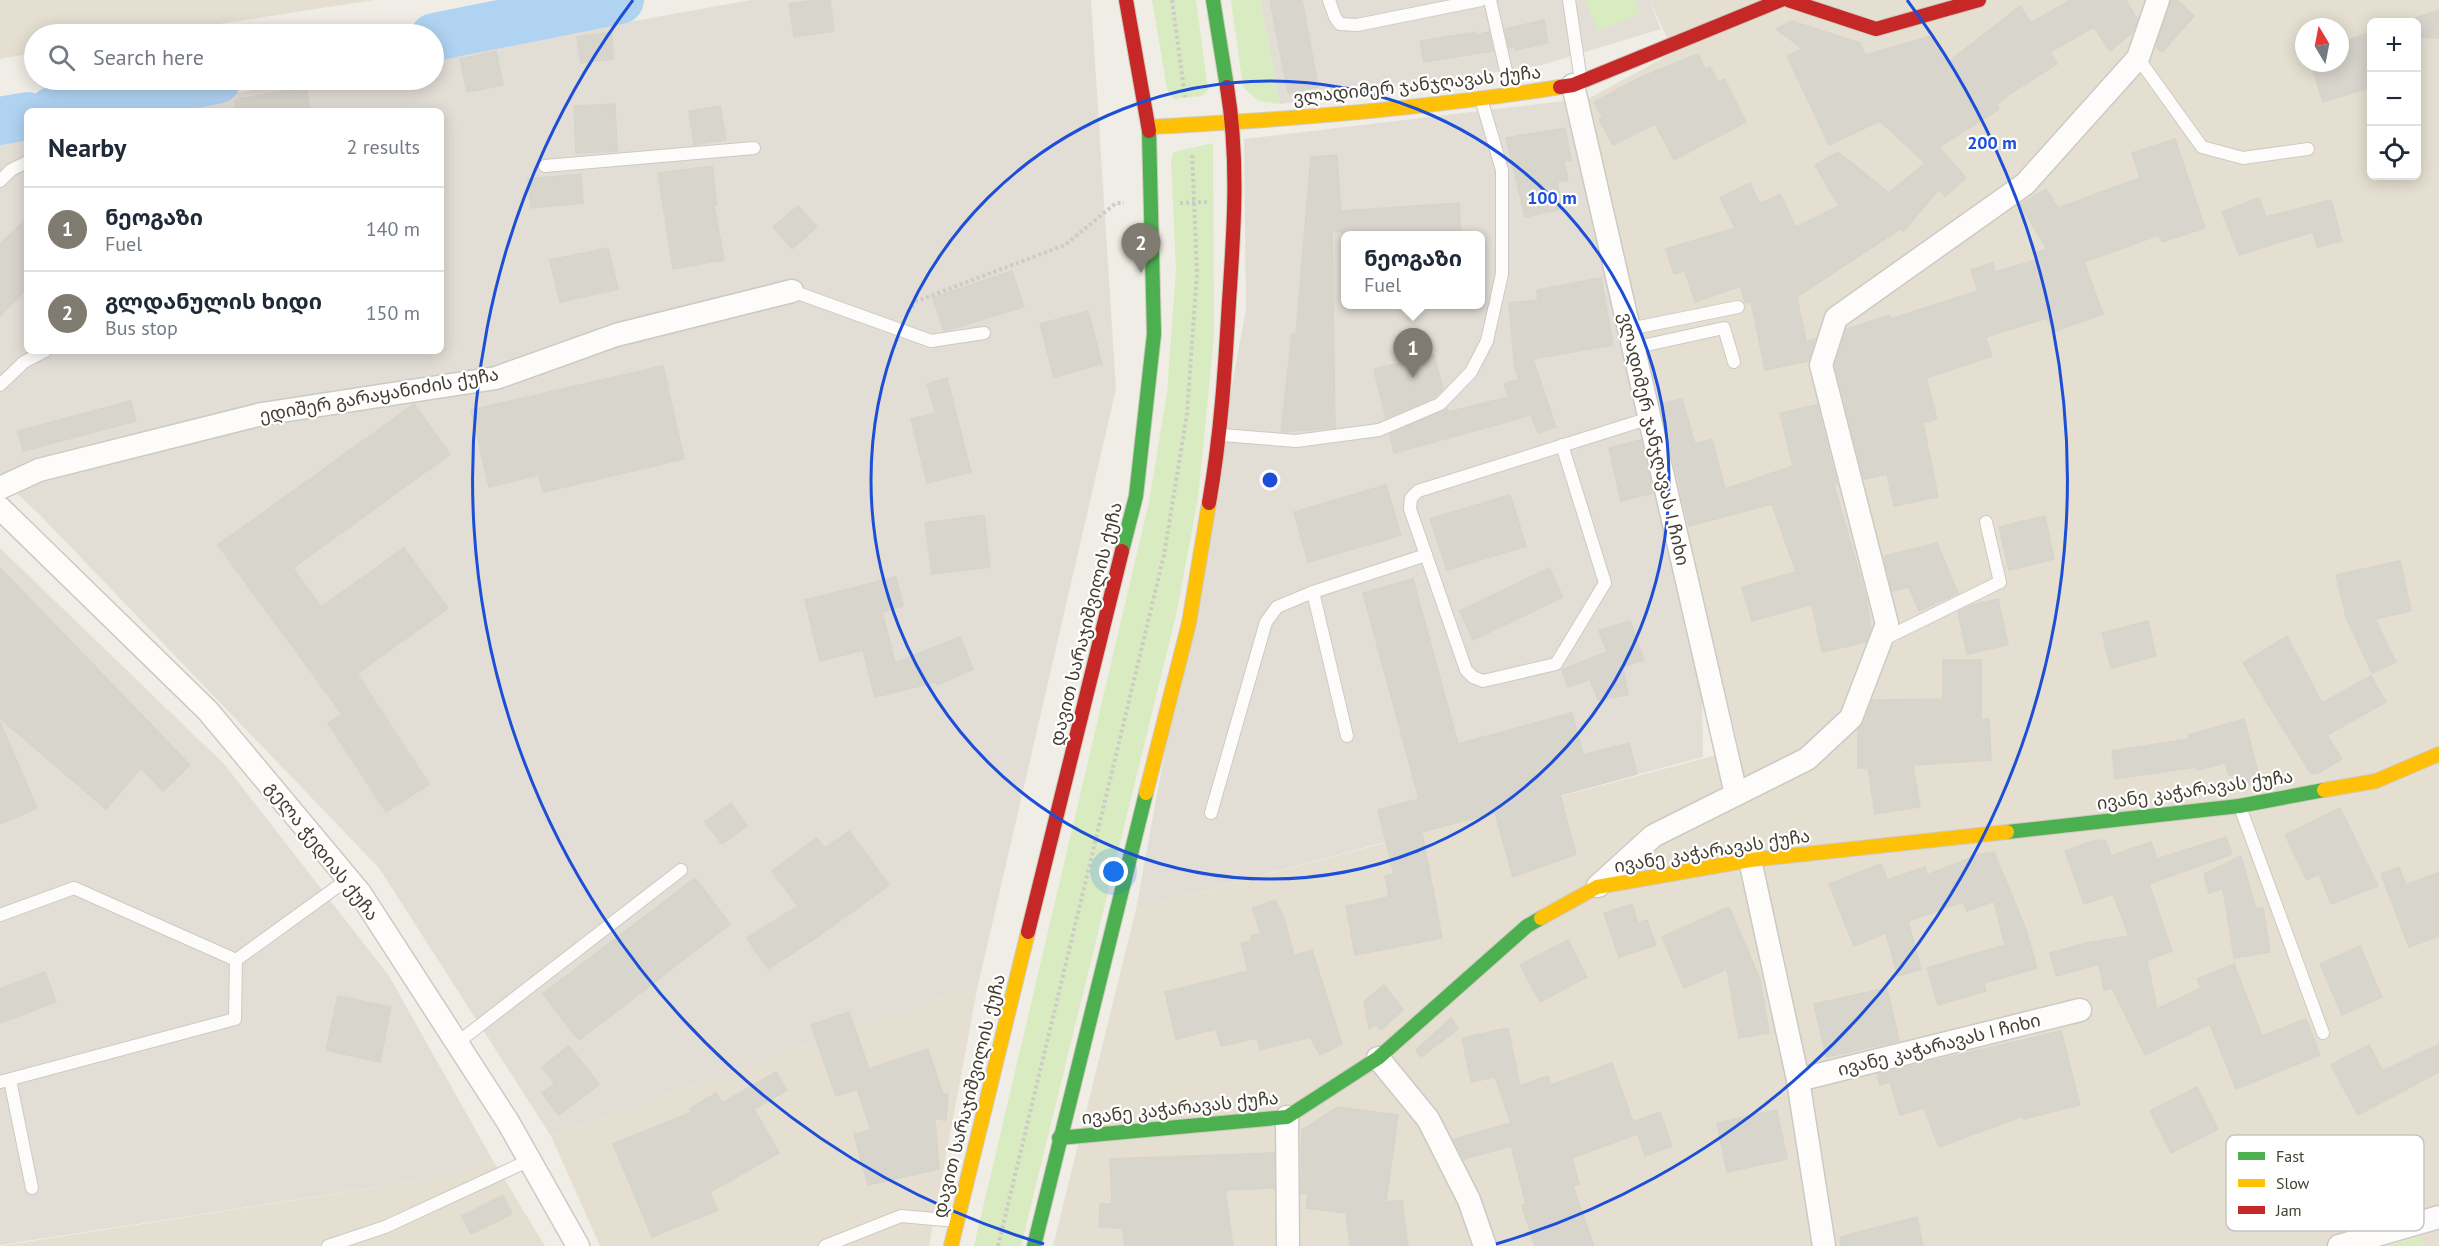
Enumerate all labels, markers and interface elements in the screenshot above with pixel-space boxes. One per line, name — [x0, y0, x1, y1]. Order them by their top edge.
north arrow — [2295, 18, 2349, 72]
map controls — [2367, 18, 2421, 180]
button: + — [2367, 18, 2421, 72]
search box — [24, 24, 444, 90]
icon: search — [45, 41, 78, 74]
text: Search here — [93, 43, 204, 71]
street label: ვლადიმერ ჯანჯღავას ქუჩა — [1292, 60, 1542, 109]
button: − — [2367, 72, 2421, 126]
button: locate — [2367, 126, 2421, 180]
text: Nearby — [48, 131, 126, 164]
text: 200 m — [1967, 131, 2017, 154]
text: 2 results — [347, 134, 420, 160]
text: 100 m — [1527, 186, 1577, 209]
text: ნეოგაზი — [105, 203, 203, 231]
text: 1 — [62, 216, 73, 242]
text: 140 m — [366, 216, 420, 242]
pin: 2 — [1122, 224, 1160, 273]
text: Fuel — [105, 231, 142, 257]
popup — [1341, 231, 1485, 309]
text: ნეოგაზი — [1364, 244, 1462, 272]
text: Fuel — [1364, 272, 1401, 298]
text: გლდანულის ხიდი — [105, 287, 322, 315]
text: 2 — [62, 300, 73, 326]
text: 150 m — [366, 300, 420, 326]
street label: ვლადიმერ ჯანჯღავას I ჩიხი — [1614, 310, 1695, 568]
text: Bus stop — [105, 315, 178, 341]
pin: 1 — [1394, 328, 1432, 378]
street label: ედიშერ გარაყანიძის ქუჩა — [258, 362, 500, 427]
centre of rings — [1260, 470, 1280, 490]
street label: დავით სარაჯიშვილის ქუჩა — [1044, 500, 1127, 748]
street label: ივანე კაჭარავას ქუჩა — [2095, 764, 2295, 815]
street label: გელა ჭედიას ქუჩა — [261, 776, 384, 925]
street label: ივანე კაჭარავას ქუჩა — [1612, 824, 1812, 877]
your location — [1099, 857, 1128, 886]
street label: დავით სარაჯიშვილის ქუჩა — [927, 972, 1010, 1220]
street label: ივანე კაჭარავას I ჩიხი — [1835, 1008, 2043, 1081]
street label: ივანე კაჭარავას ქუჩა — [1080, 1086, 1280, 1129]
legend — [2226, 1135, 2424, 1231]
text: Fast — [2276, 1146, 2305, 1166]
text: Slow — [2276, 1173, 2310, 1193]
text: Jam — [2275, 1200, 2302, 1220]

